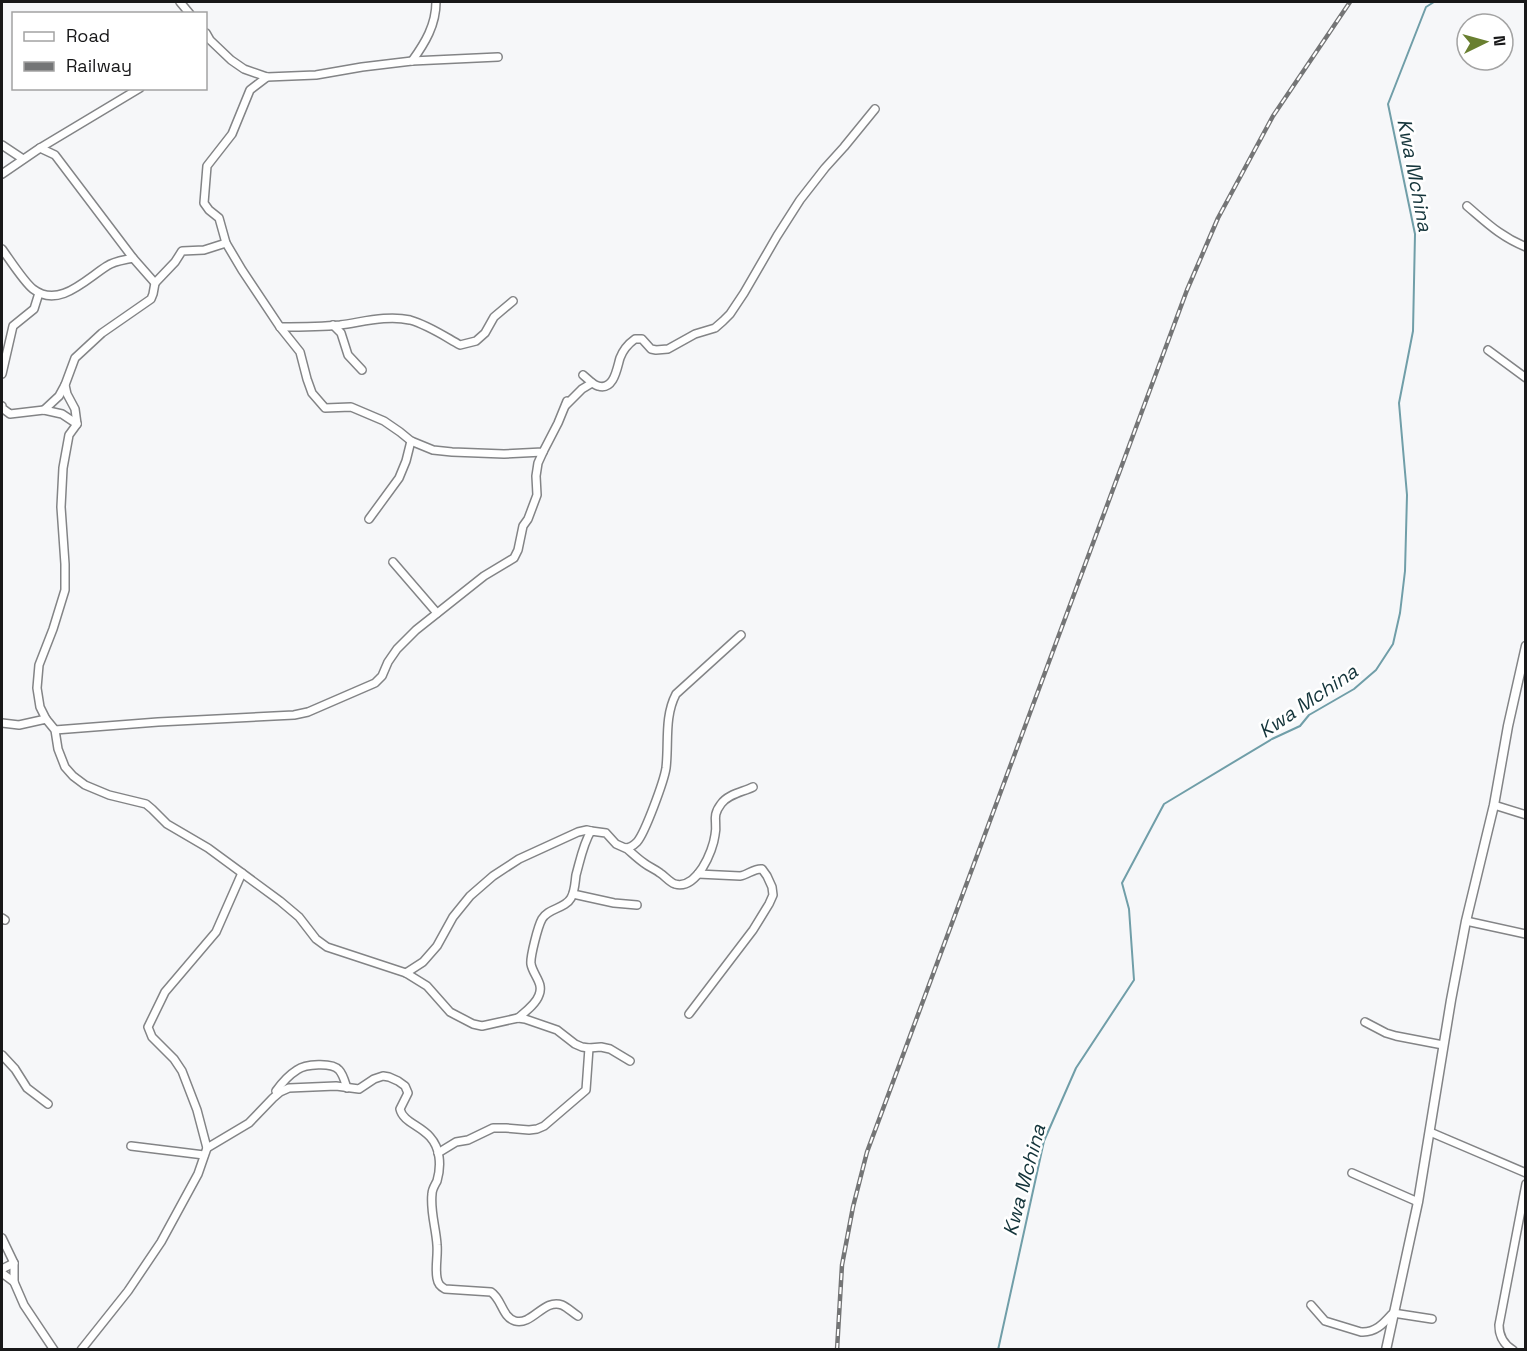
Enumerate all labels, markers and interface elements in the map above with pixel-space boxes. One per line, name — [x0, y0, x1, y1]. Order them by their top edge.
legend — [12, 12, 207, 90]
north arrow — [1455, 12, 1515, 72]
text: Road — [66, 24, 110, 47]
text: N — [1489, 34, 1510, 47]
text: Railway — [66, 54, 132, 77]
water label: Kwa Mchina — [1391, 116, 1439, 234]
water label: Kwa Mchina — [1253, 658, 1363, 744]
water label: Kwa Mchina — [997, 1121, 1051, 1239]

